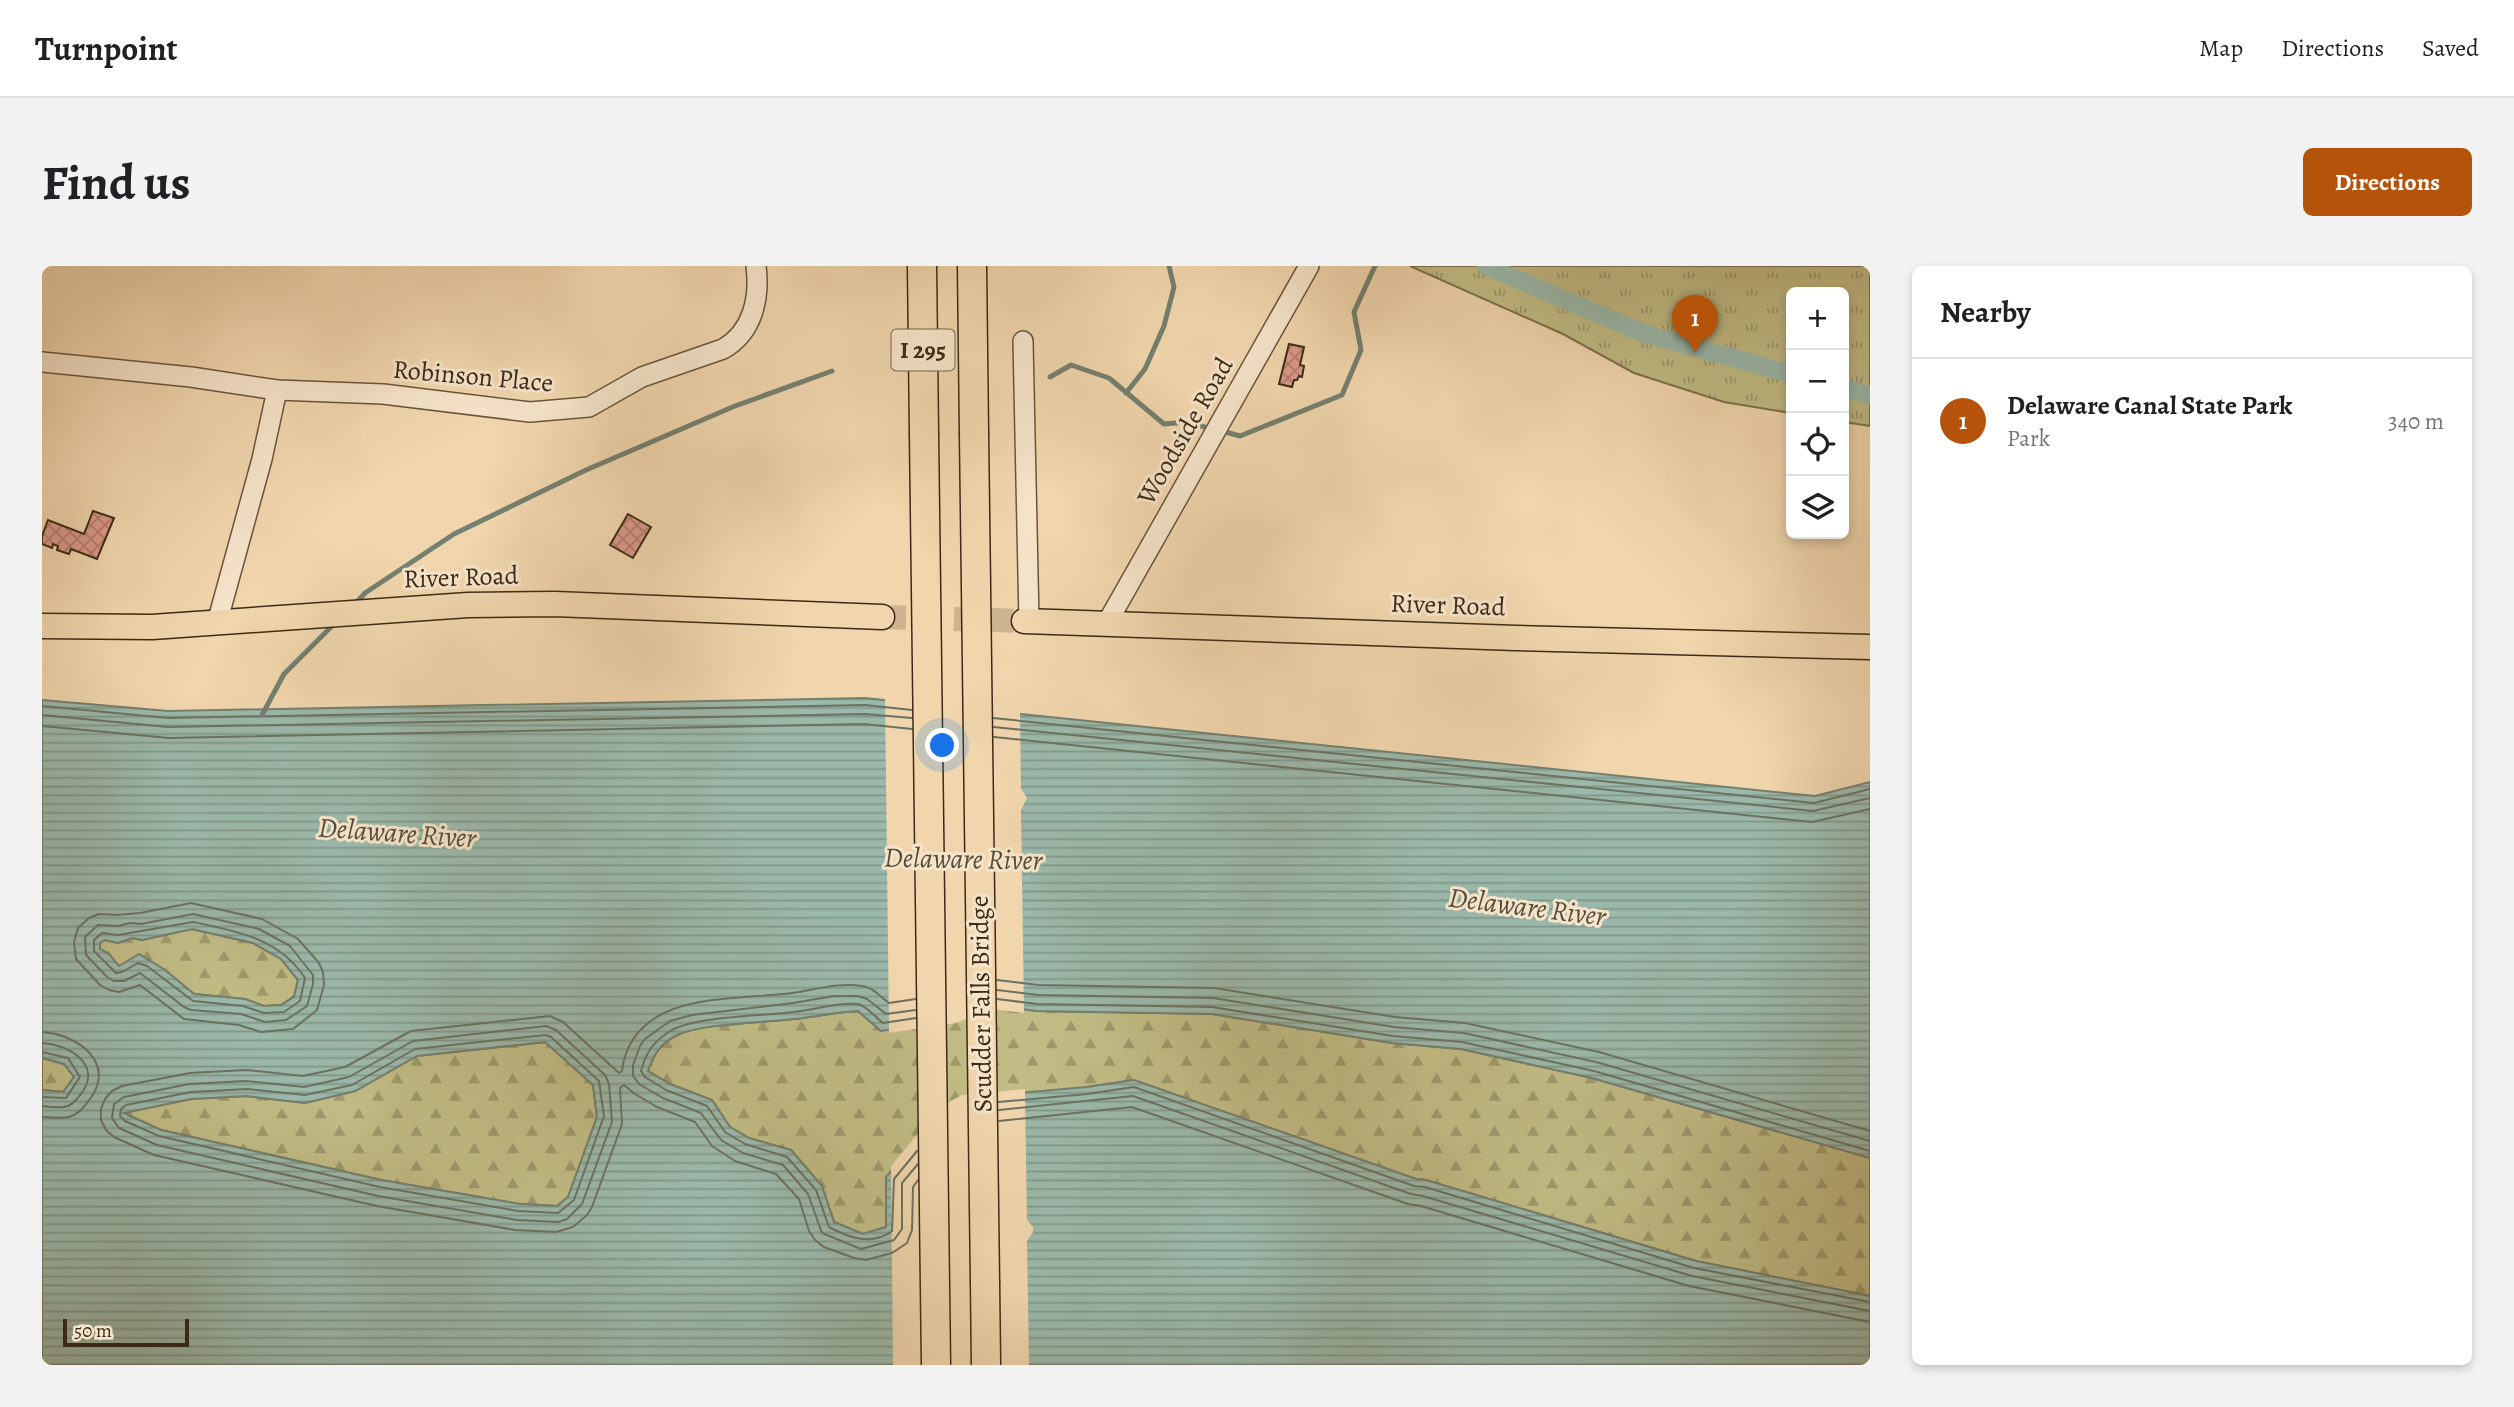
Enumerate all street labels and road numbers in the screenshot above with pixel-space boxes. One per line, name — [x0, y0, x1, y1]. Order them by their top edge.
road number: I 295 — [892, 330, 954, 370]
street label: Woodside Road — [1128, 351, 1241, 512]
street label: Robinson Place — [391, 352, 555, 400]
street label: River Road — [403, 558, 519, 596]
street label: River Road — [1390, 586, 1506, 624]
street label: Scudder Falls Bridge — [962, 895, 1000, 1113]

